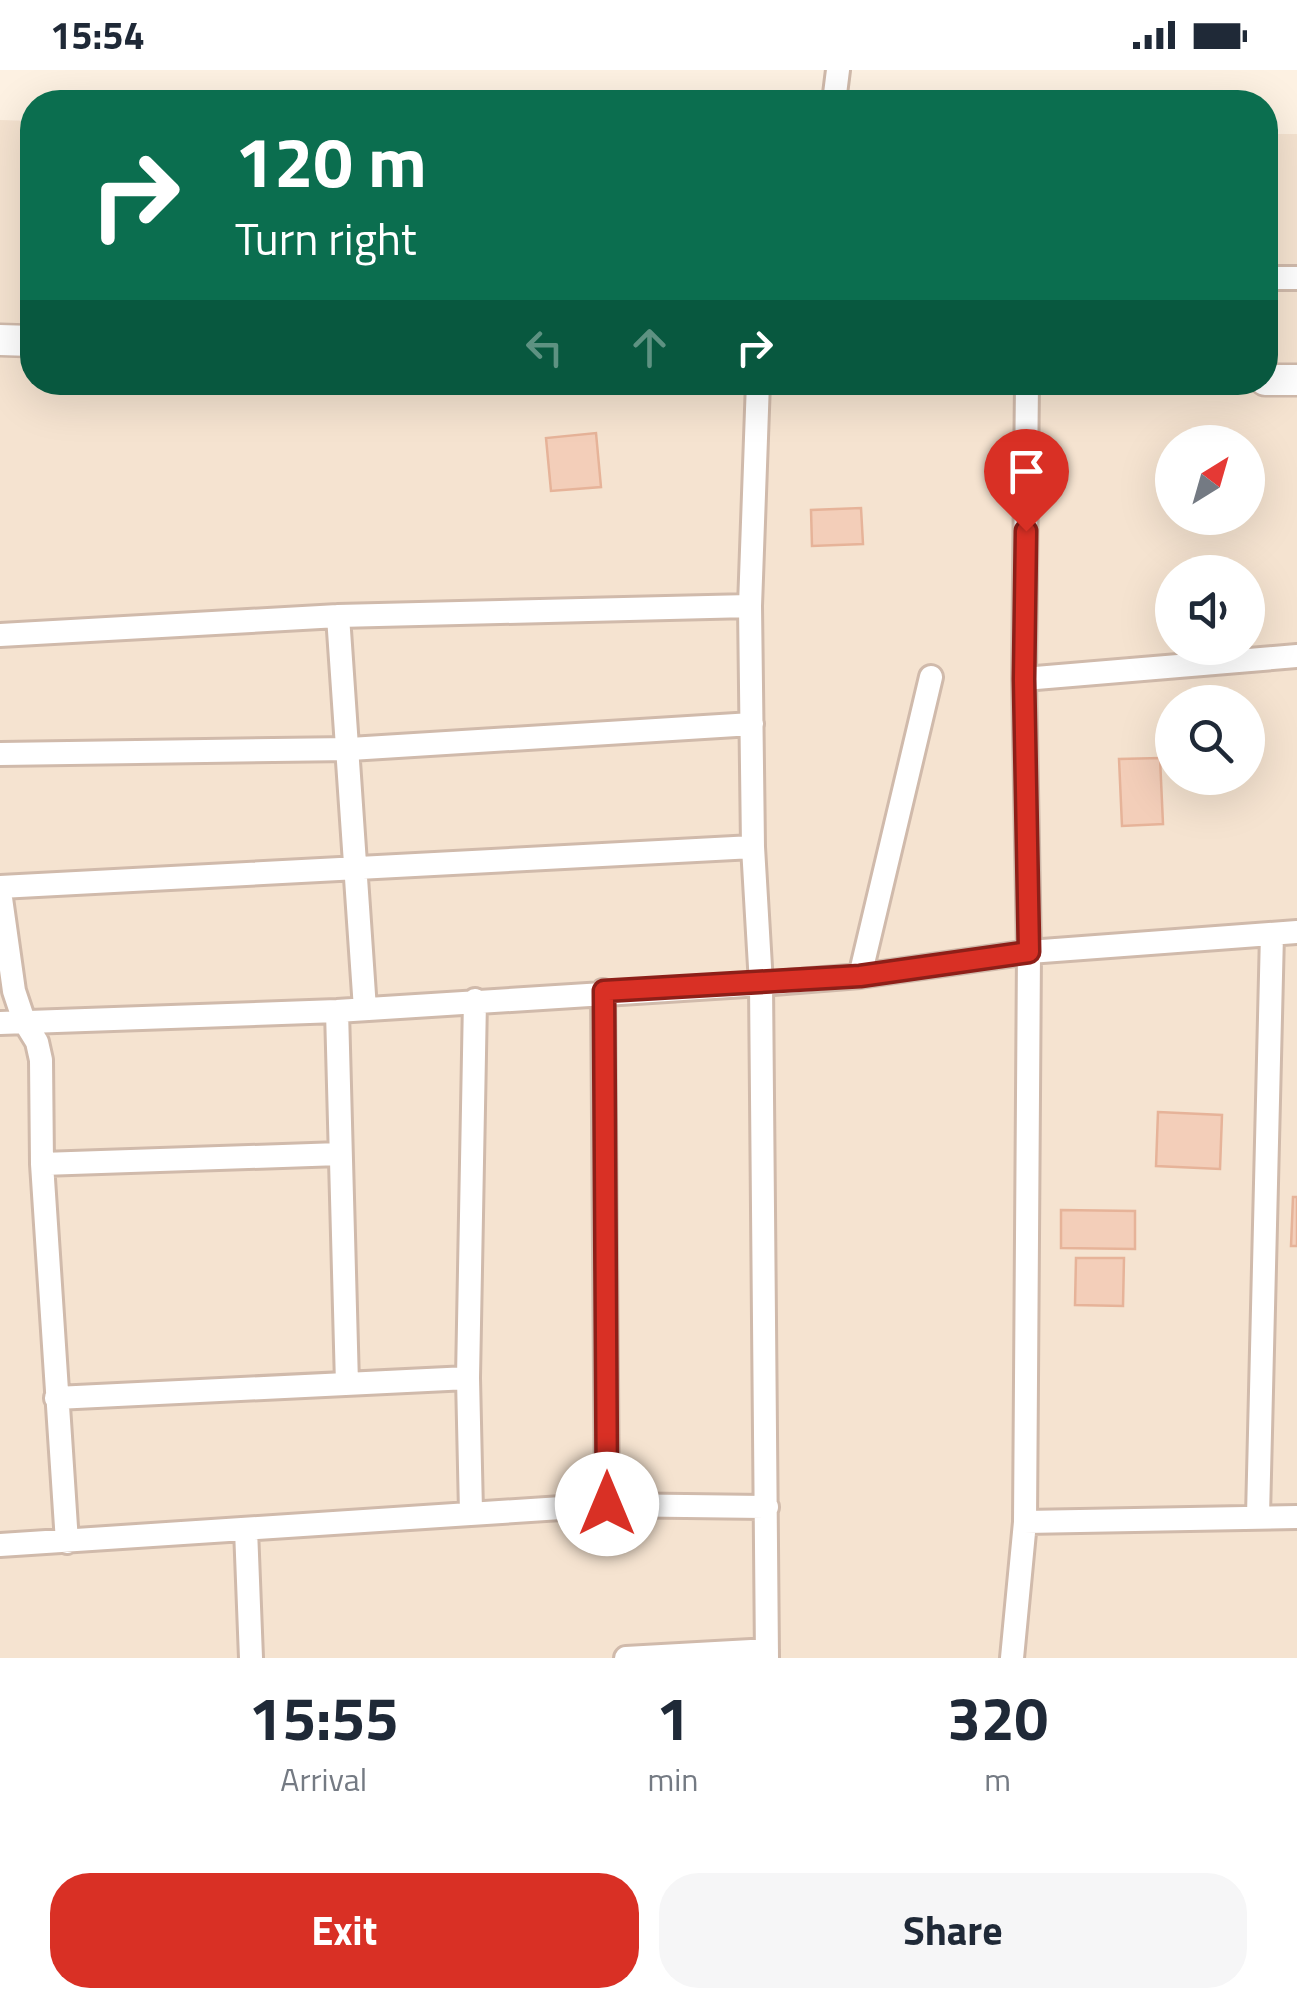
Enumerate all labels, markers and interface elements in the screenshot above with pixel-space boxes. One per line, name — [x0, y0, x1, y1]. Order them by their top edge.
text: 15:54 — [50, 6, 145, 64]
text: 120 m — [235, 108, 427, 214]
icon: right — [70, 130, 200, 260]
text: Turn right — [235, 204, 417, 272]
icon: left — [517, 320, 572, 375]
icon: ahead — [622, 320, 677, 375]
icon: right — [727, 320, 782, 375]
north arrow — [1155, 425, 1265, 535]
map controls — [1155, 425, 1265, 795]
pin — [984, 429, 1069, 532]
icon: arrive — [999, 444, 1054, 499]
button: sound — [1155, 555, 1265, 665]
button: search — [1155, 685, 1265, 795]
position arrow — [555, 1452, 659, 1556]
text: 15:55 — [249, 1672, 399, 1763]
text: 1 — [656, 1672, 690, 1763]
text: 320 — [947, 1672, 1048, 1763]
text: Arrival — [280, 1755, 367, 1803]
text: min — [647, 1755, 698, 1803]
text: m — [984, 1755, 1011, 1803]
button: Exit — [50, 1873, 639, 1988]
button: Share — [659, 1873, 1247, 1988]

